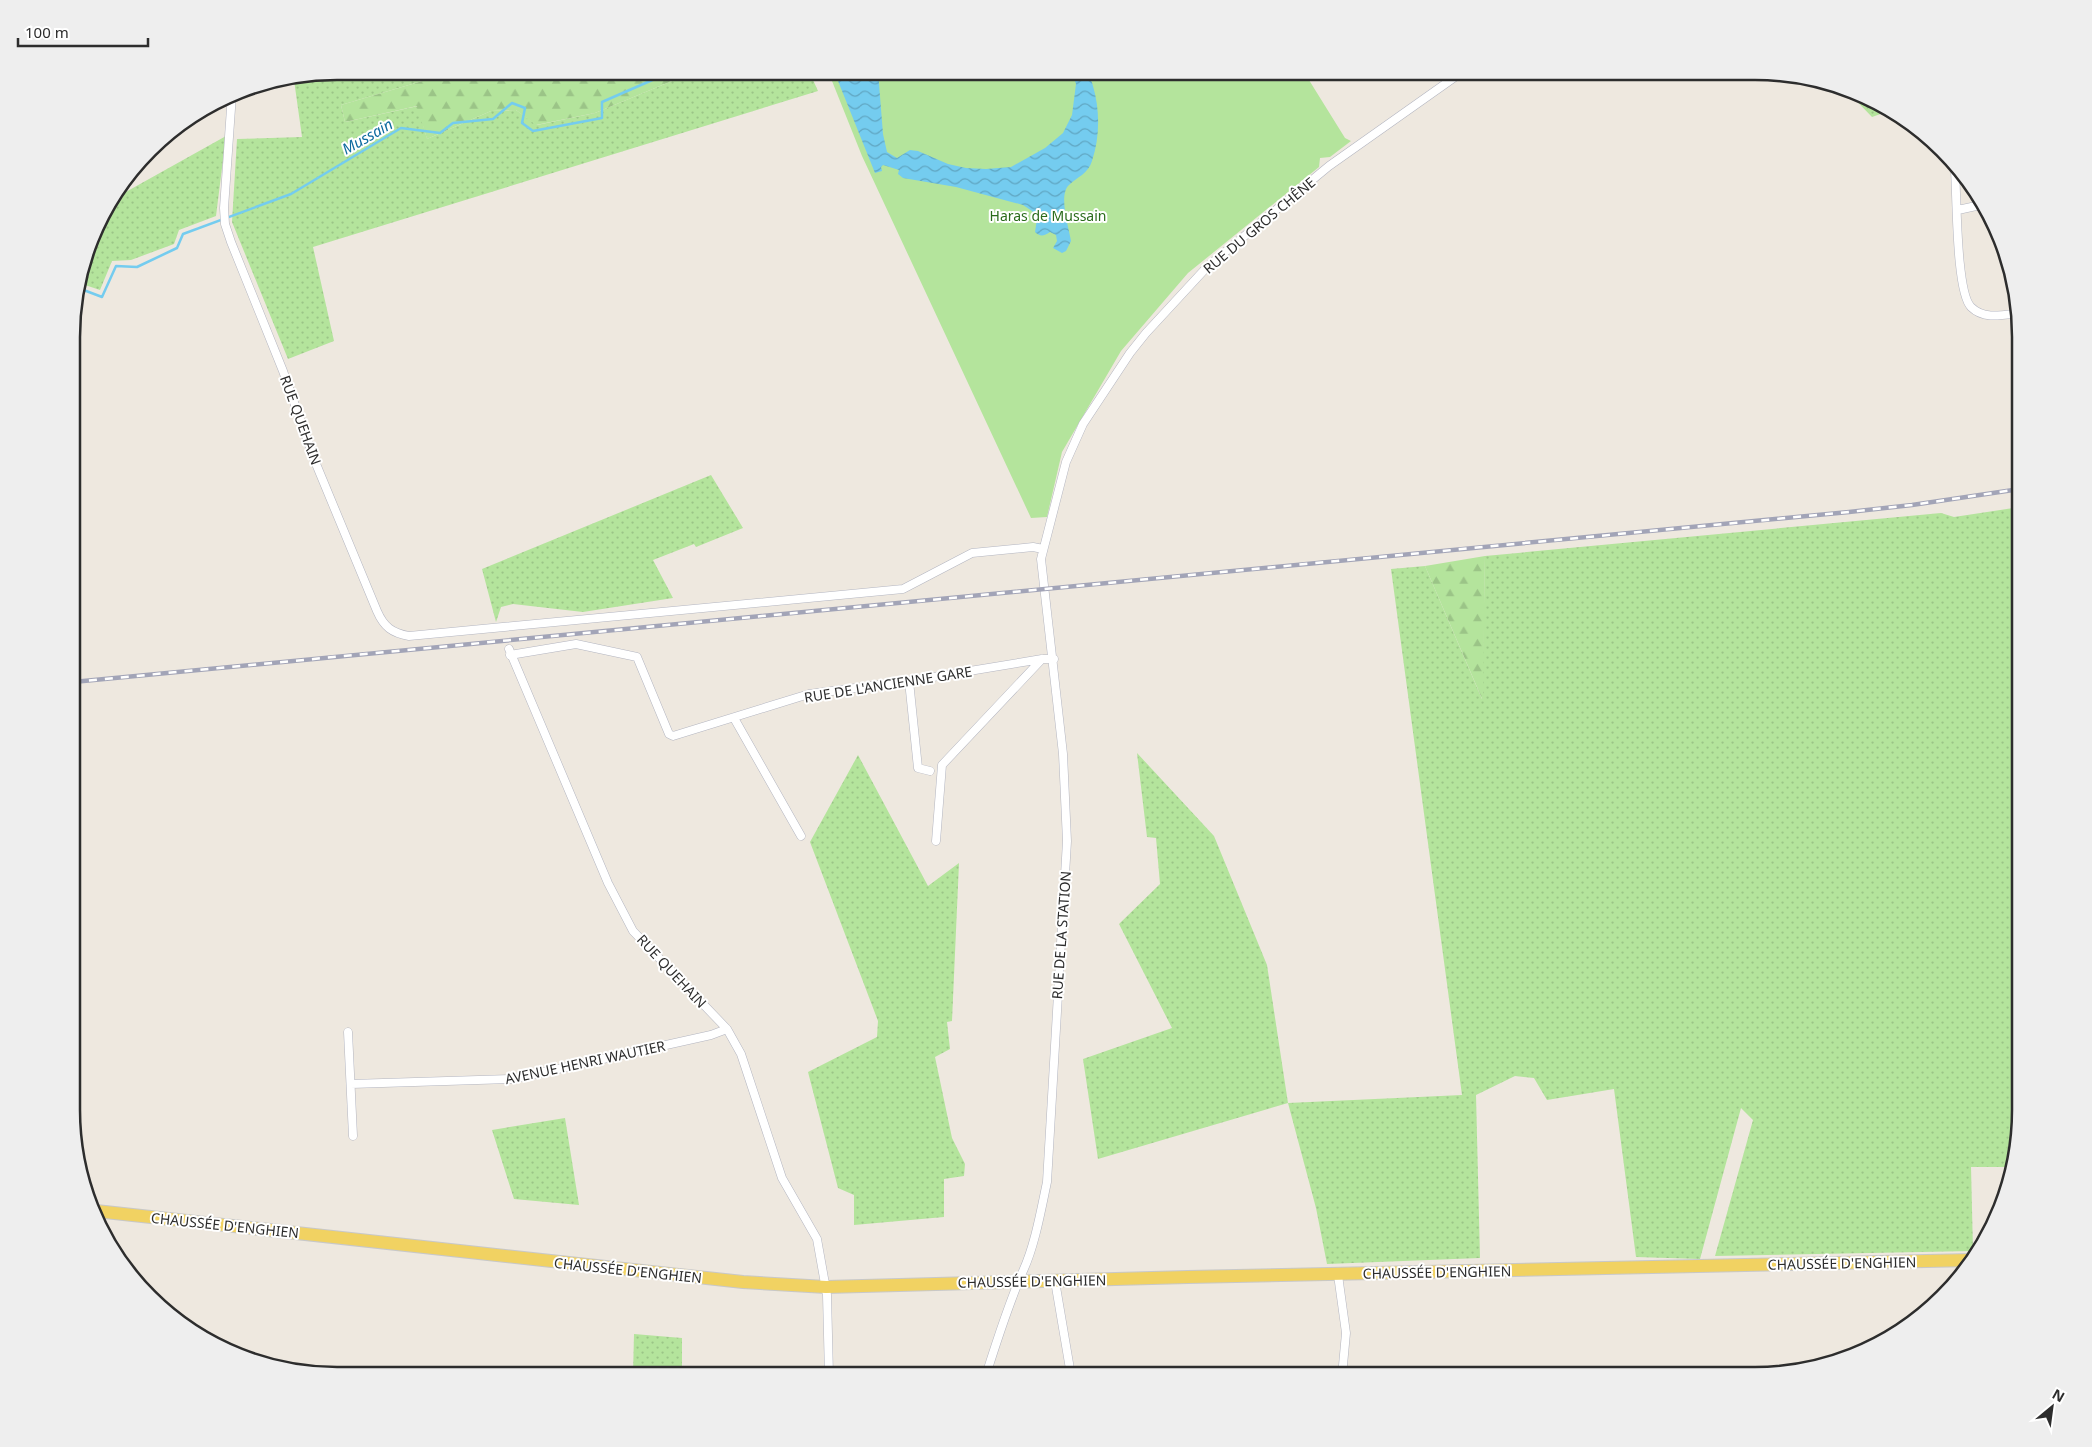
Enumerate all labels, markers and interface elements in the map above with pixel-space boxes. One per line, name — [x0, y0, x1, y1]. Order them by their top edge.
scale bar — [18, 15, 148, 47]
text: 100 m — [25, 22, 69, 42]
water label: Mussain — [338, 114, 396, 158]
street label: RUE DU GROS CHÊNE — [1199, 172, 1319, 278]
park label: Haras de Mussain — [990, 206, 1106, 225]
street label: RUE QUEHAIN — [276, 373, 326, 467]
street label: RUE DE L'ANCIENNE GARE — [803, 661, 973, 707]
street label: RUE DE LA STATION — [1047, 870, 1075, 1000]
street label: RUE QUEHAIN — [633, 930, 711, 1012]
street label: AVENUE HENRI WAUTIER — [503, 1036, 667, 1088]
street label: CHAUSSÉE D'ENGHIEN — [150, 1208, 300, 1242]
street label: CHAUSSÉE D'ENGHIEN — [1768, 1252, 1916, 1274]
street label: CHAUSSÉE D'ENGHIEN — [553, 1253, 703, 1287]
street label: CHAUSSÉE D'ENGHIEN — [1363, 1261, 1511, 1283]
street label: CHAUSSÉE D'ENGHIEN — [958, 1270, 1106, 1292]
north arrow — [2027, 1382, 2077, 1432]
text: N — [2049, 1384, 2068, 1406]

